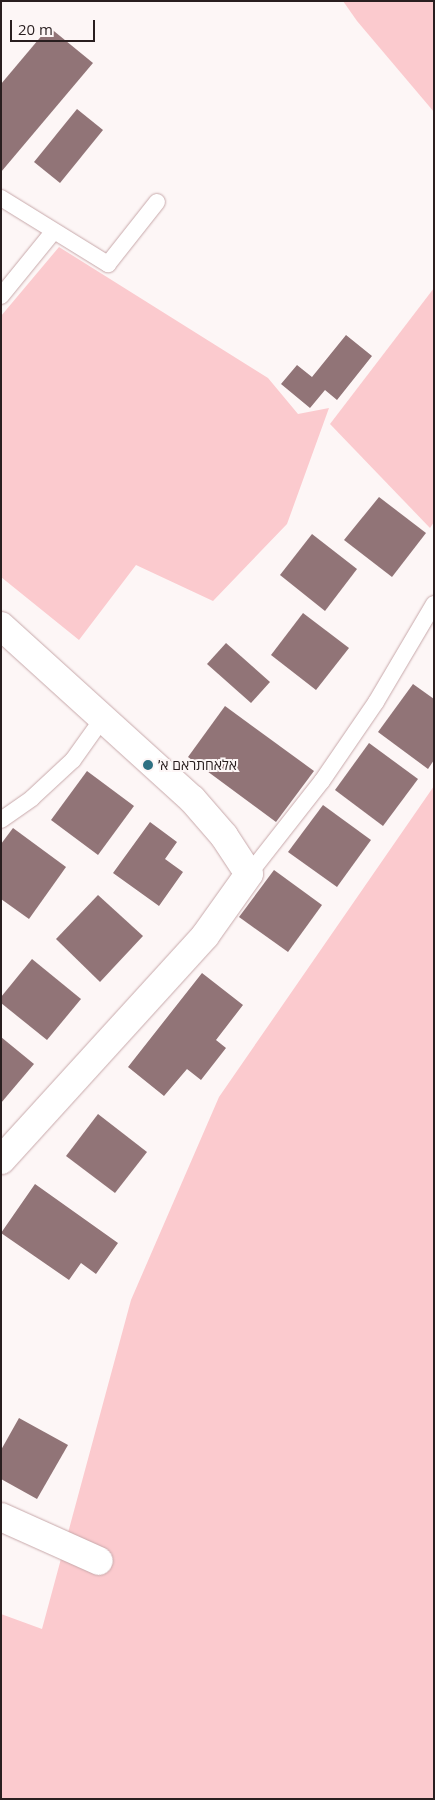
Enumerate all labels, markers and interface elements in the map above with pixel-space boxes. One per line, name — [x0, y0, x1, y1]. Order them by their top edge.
scale bar — [12, 10, 98, 42]
text: 20 m — [18, 19, 53, 39]
place label: אלאחתראם א׳ — [158, 757, 237, 773]
marker: אלאחתראם א׳ — [142, 759, 154, 771]

